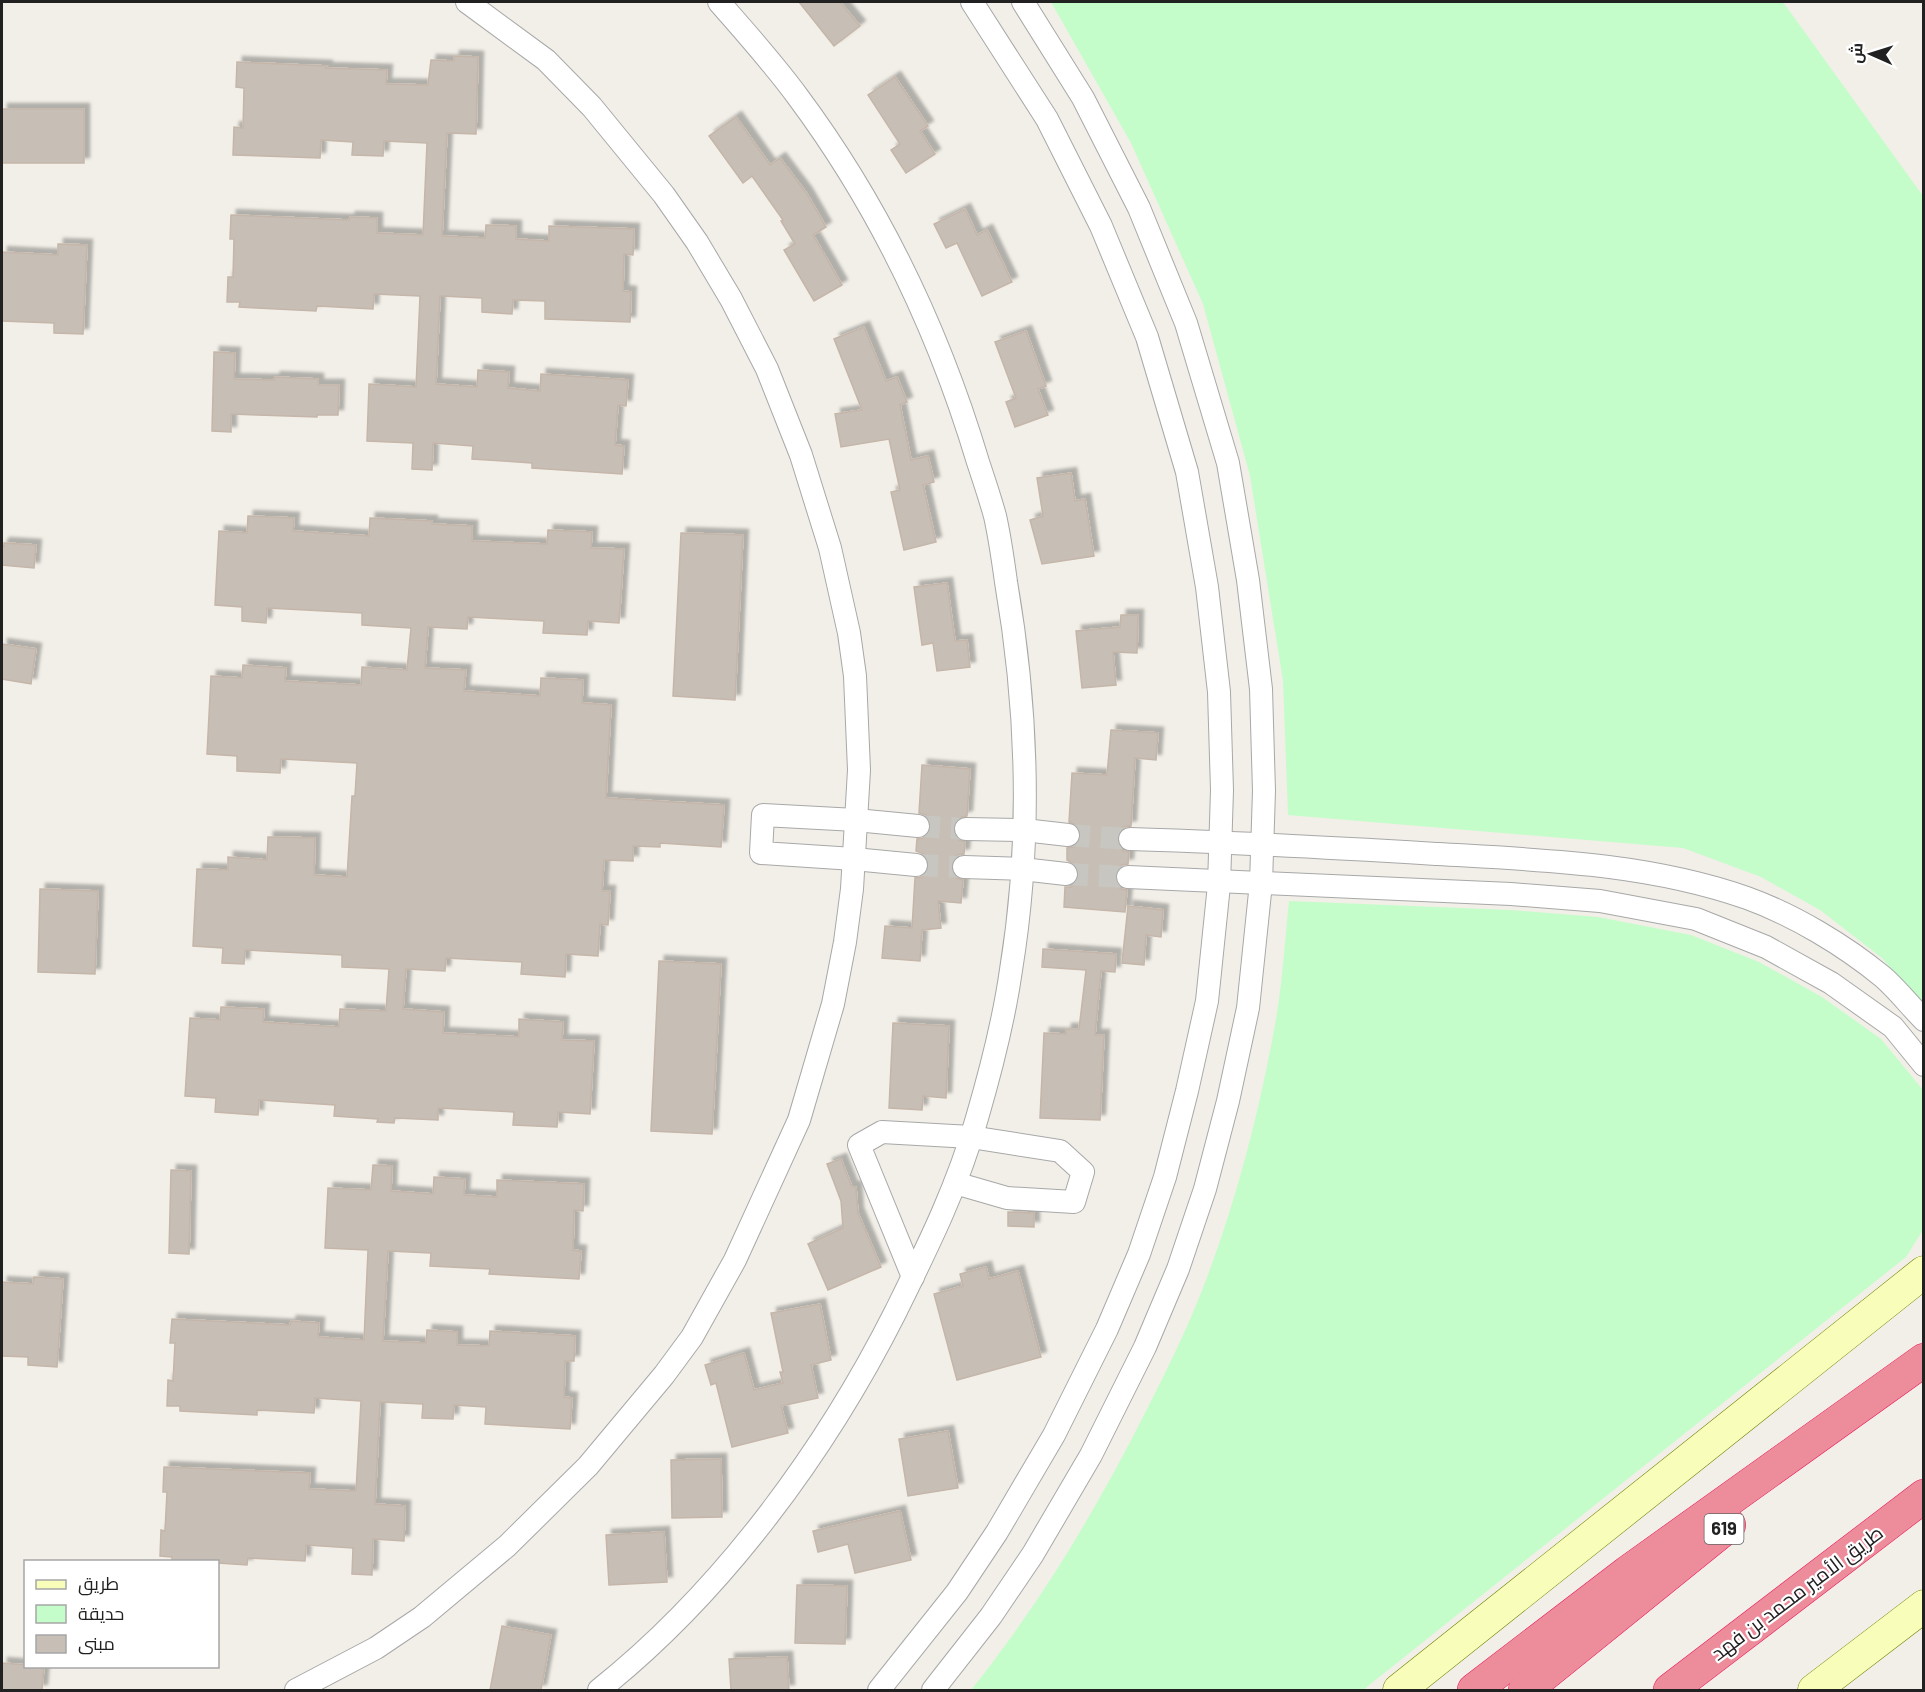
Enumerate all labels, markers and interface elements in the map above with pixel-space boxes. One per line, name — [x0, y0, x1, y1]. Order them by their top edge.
north arrow — [1841, 24, 1901, 84]
text: ش — [1845, 42, 1867, 64]
road number: 619 — [1704, 1514, 1744, 1544]
street label: طريق الأمير محمد بن فهد — [1706, 1520, 1888, 1666]
legend — [24, 1560, 219, 1668]
text: طريق — [78, 1572, 119, 1596]
text: حديقة — [78, 1602, 124, 1624]
text: مبنى — [78, 1632, 115, 1655]

